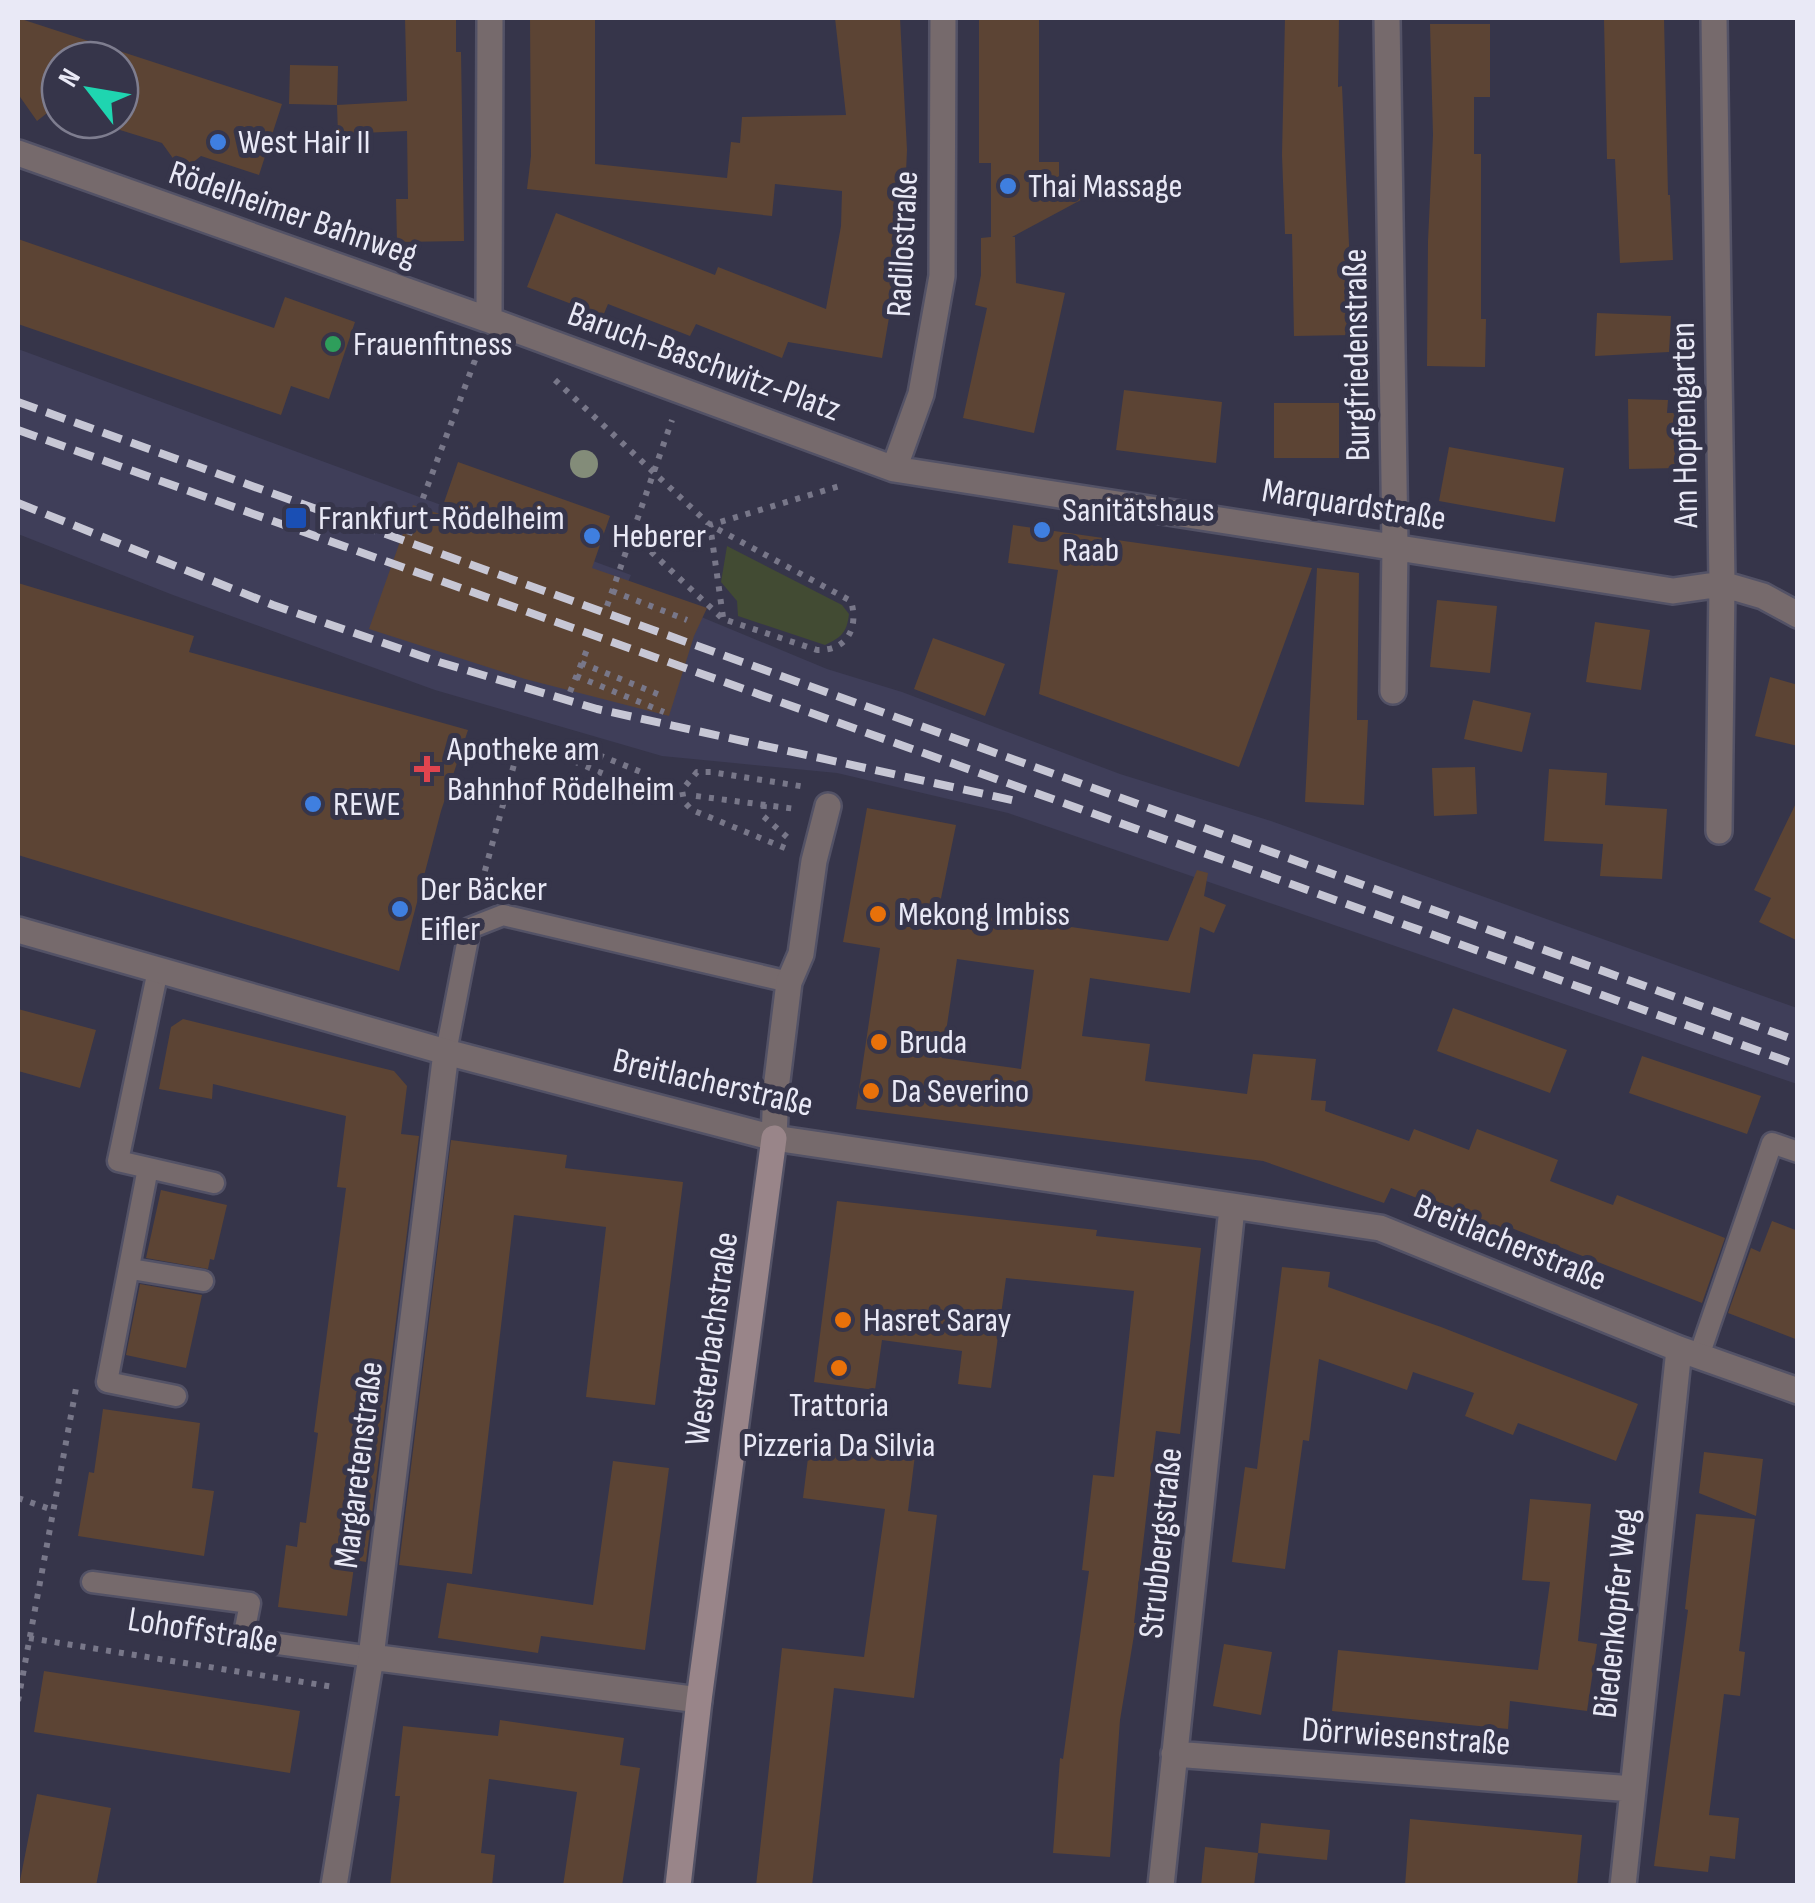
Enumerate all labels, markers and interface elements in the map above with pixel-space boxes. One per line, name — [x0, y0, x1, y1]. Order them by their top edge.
north arrow — [40, 40, 140, 140]
text: N — [52, 63, 88, 93]
place label: West Hair II — [238, 121, 371, 164]
marker: West Hair II — [207, 131, 229, 153]
street label: Rödelheimer Bahnweg — [163, 151, 423, 277]
place label: Thai Massage — [1028, 165, 1183, 208]
street label: Radilostraße — [878, 170, 928, 318]
marker: Thai Massage — [997, 175, 1019, 197]
street label: Burgfriedenstraße — [1334, 248, 1380, 462]
street label: Baruch-Baschwitz-Platz — [562, 293, 846, 431]
street label: Am Hopfengarten — [1662, 322, 1708, 529]
place label: Frauenfitness — [353, 323, 513, 366]
marker: Frauenfitness — [322, 333, 344, 355]
street label: Marquardstraße — [1259, 469, 1449, 541]
place label: Sanitätshaus Raab — [1062, 489, 1215, 572]
place label: Frankfurt-Rödelheim — [318, 497, 565, 540]
marker: Frankfurt-Rödelheim — [283, 505, 309, 531]
place label: Heberer — [612, 515, 706, 558]
marker: Sanitätshaus Raab — [1031, 519, 1053, 541]
marker: Heberer — [581, 525, 603, 547]
place label: Apotheke am Bahnhof Rödelheim — [446, 728, 675, 811]
marker: Apotheke am Bahnhof Rödelheim — [416, 758, 438, 780]
place label: REWE — [333, 783, 401, 826]
marker: REWE — [302, 793, 324, 815]
place label: Der Bäcker Eifler — [420, 868, 547, 951]
place label: Mekong Imbiss — [898, 893, 1070, 936]
marker: Der Bäcker Eifler — [389, 898, 411, 920]
marker: Mekong Imbiss — [867, 903, 889, 925]
place label: Bruda — [899, 1021, 967, 1064]
marker: Bruda — [868, 1031, 890, 1053]
street label: Breitlacherstraße — [609, 1039, 817, 1127]
place label: Da Severino — [891, 1070, 1029, 1113]
marker: Da Severino — [860, 1080, 882, 1102]
street label: Breitlacherstraße — [1407, 1185, 1613, 1301]
street label: Westerbachstraße — [676, 1229, 748, 1449]
place label: Hasret Saray — [863, 1299, 1011, 1342]
marker: Hasret Saray — [832, 1309, 854, 1331]
marker: Trattoria Pizzeria Da Silvia — [828, 1357, 850, 1379]
street label: Margaretenstraße — [325, 1359, 393, 1571]
place label: Trattoria Pizzeria Da Silvia — [742, 1384, 936, 1467]
street label: Strubbergstraße — [1130, 1446, 1192, 1640]
street label: Biedenkopfer Weg — [1584, 1506, 1648, 1720]
street label: Lohoffstraße — [125, 1598, 281, 1664]
street label: Dörrwiesenstraße — [1300, 1708, 1512, 1766]

